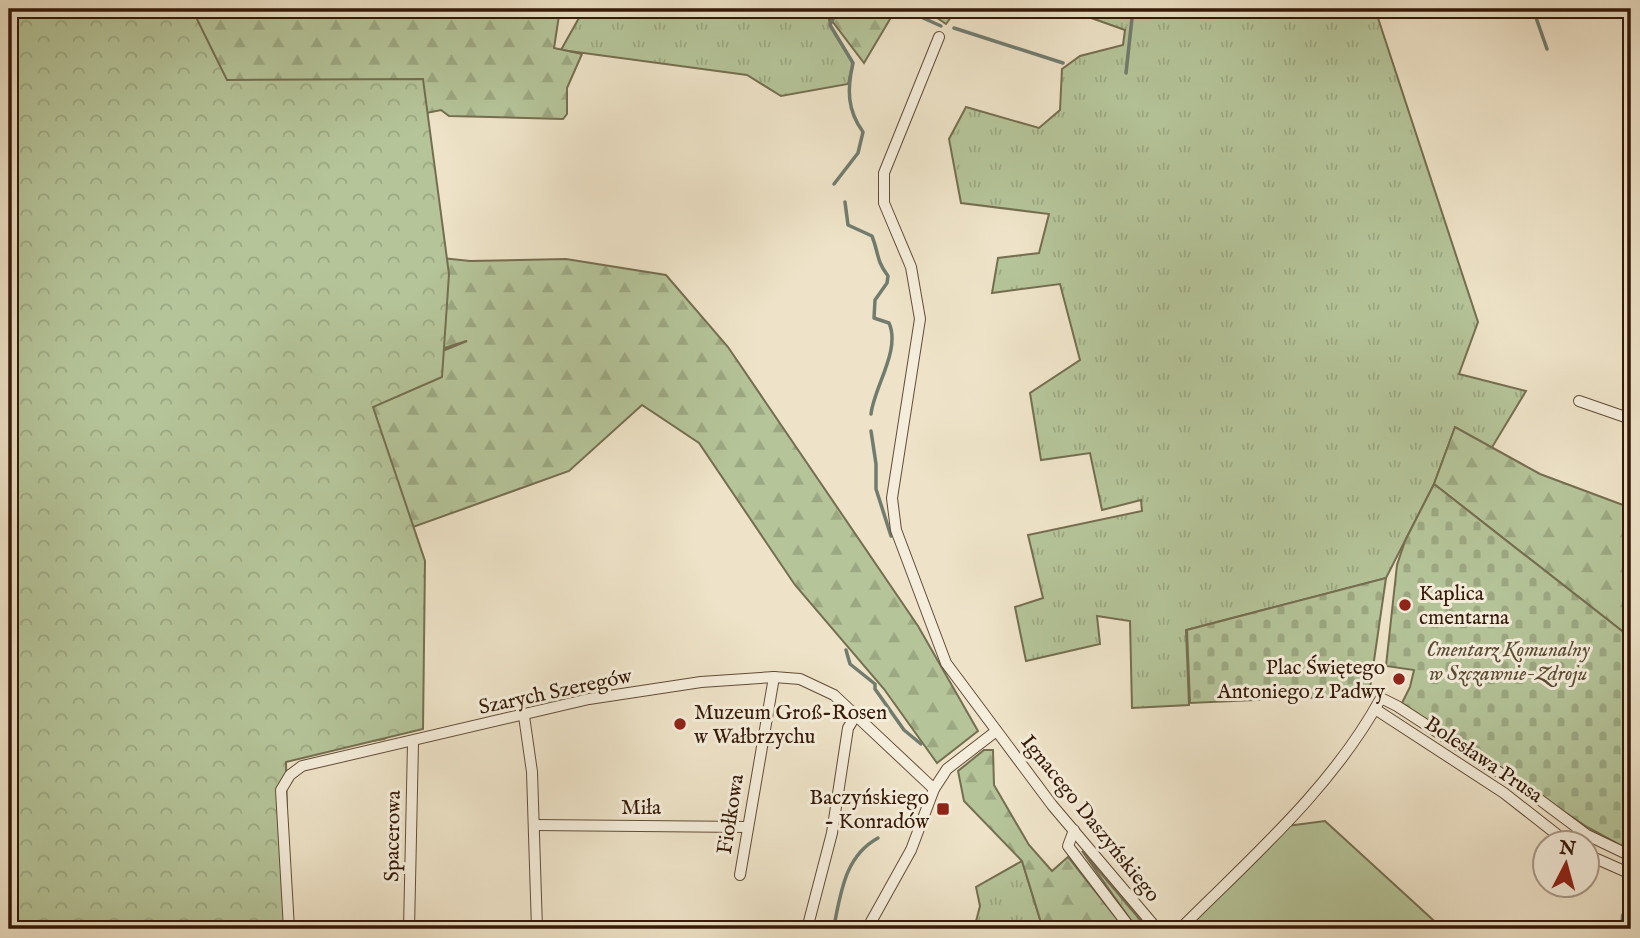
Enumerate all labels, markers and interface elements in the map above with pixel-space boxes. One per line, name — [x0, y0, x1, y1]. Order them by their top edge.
place label: Kaplica cmentarna — [1419, 581, 1510, 632]
marker: Kaplica cmentarna — [1397, 597, 1413, 613]
park label: Cmentarz Komunalny w Szczawnie-Zdroju — [1426, 637, 1590, 688]
place label: Plac Świętego Antoniego z Padwy — [1216, 654, 1386, 706]
street label: Szarych Szeregów — [476, 663, 635, 722]
marker: Plac Świętego Antoniego z Padwy — [1391, 671, 1407, 687]
place label: Muzeum Groß-Rosen w Wałbrzychu — [694, 700, 887, 751]
street label: Bolesława Prusa — [1419, 711, 1548, 810]
marker: Muzeum Groß-Rosen w Wałbrzychu — [672, 716, 688, 732]
street label: Ignacego Daszyńskiego — [1014, 730, 1166, 908]
street label: Fiołkowa — [712, 771, 751, 856]
place label: Baczyńskiego - Konradów — [809, 785, 930, 836]
street label: Spacerowa — [379, 789, 408, 882]
street label: Miła — [621, 795, 662, 822]
marker: Baczyńskiego - Konradów — [935, 801, 951, 817]
north arrow — [1532, 830, 1602, 900]
text: N — [1557, 836, 1578, 862]

